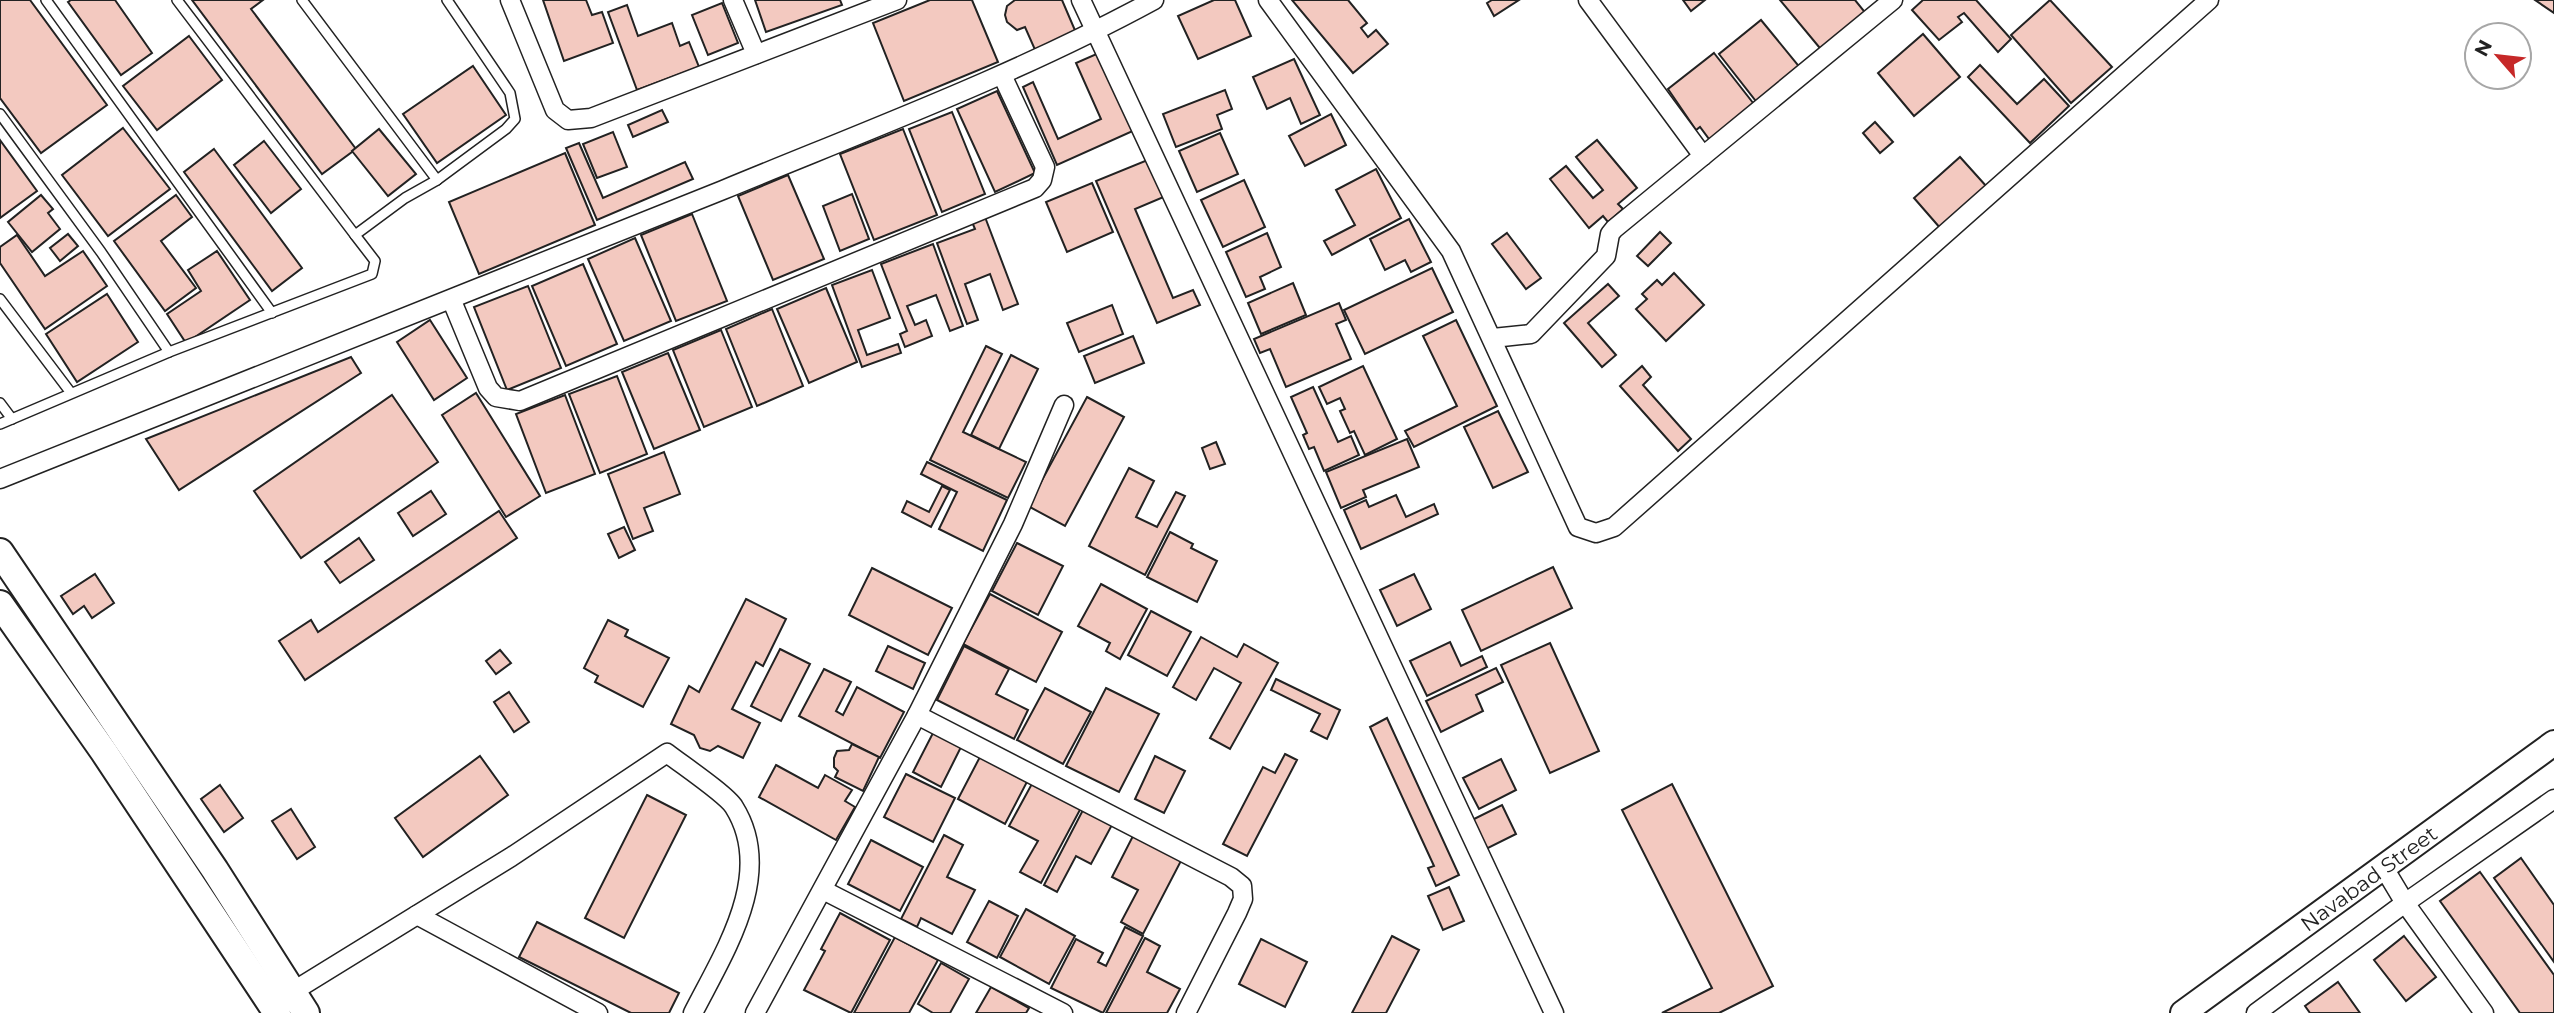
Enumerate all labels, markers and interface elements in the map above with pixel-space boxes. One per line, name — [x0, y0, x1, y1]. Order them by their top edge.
north arrow — [2463, 21, 2533, 91]
text: N — [2470, 36, 2497, 60]
street label: Navabad Street — [2296, 821, 2442, 936]

